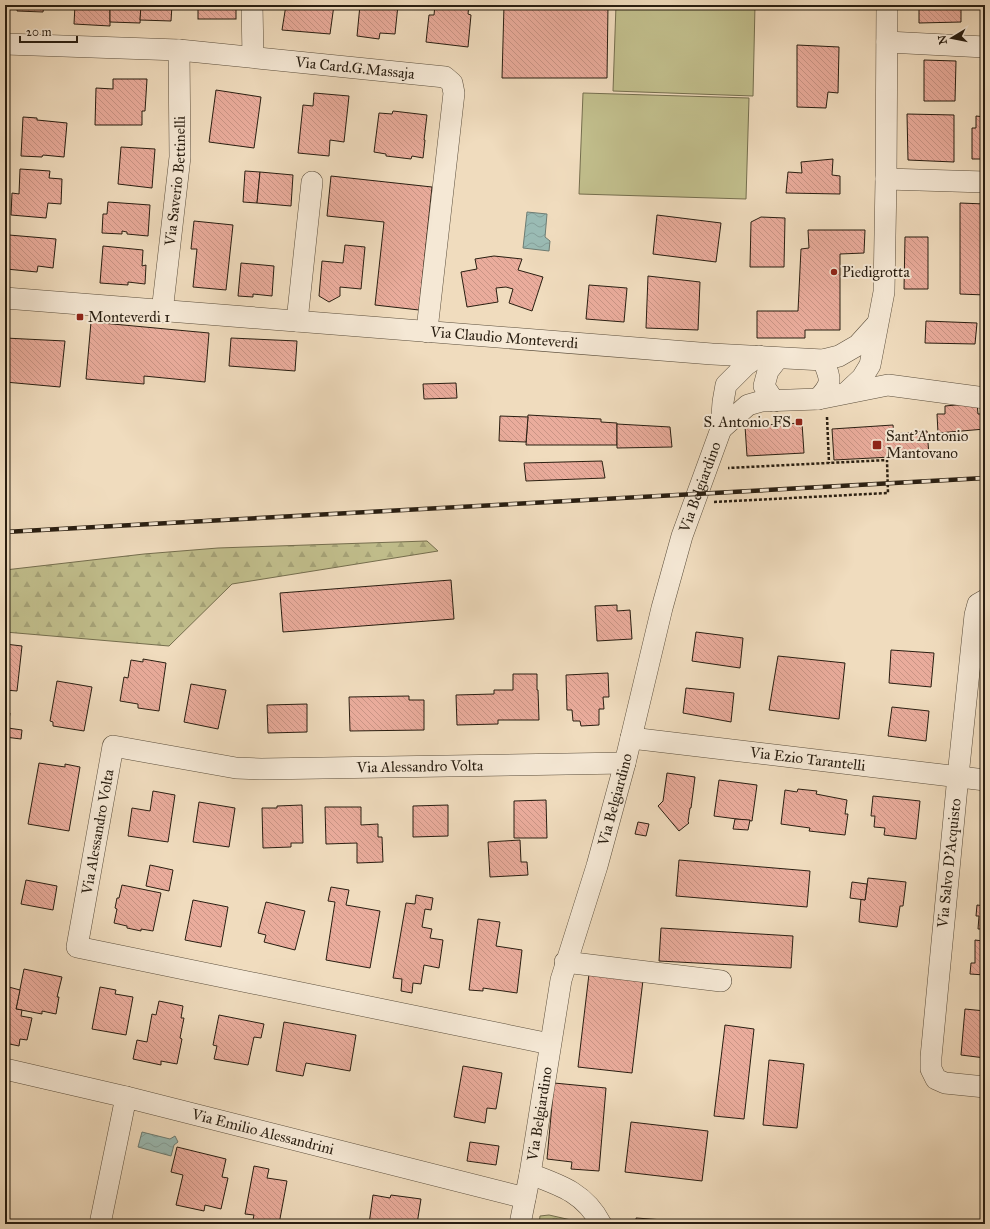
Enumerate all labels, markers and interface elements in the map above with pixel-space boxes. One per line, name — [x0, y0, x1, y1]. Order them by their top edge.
scale bar — [20, 18, 77, 44]
north arrow — [932, 18, 972, 58]
text: 20 m — [26, 25, 52, 39]
text: N — [935, 33, 950, 45]
street label: Via Card.G.Massaja — [294, 53, 416, 83]
street label: Via Saverio Bettinelli — [161, 116, 189, 248]
place label: Piedigrotta — [842, 263, 910, 281]
marker: Piedigrotta — [829, 267, 839, 277]
place label: Monteverdi 1 — [88, 308, 170, 326]
marker: Monteverdi 1 — [75, 312, 85, 322]
street label: Via Claudio Monteverdi — [429, 323, 579, 352]
place label: S. Antonio FS — [703, 413, 791, 431]
marker: S. Antonio FS — [794, 417, 804, 427]
place label: Sant’Antonio Mantovano — [886, 427, 969, 462]
street label: Via Belgiardino — [675, 439, 725, 536]
marker: Sant’Antonio Mantovano — [871, 439, 883, 451]
street label: Via Ezio Tarantelli — [748, 743, 867, 775]
street label: Via Belgiardino — [594, 751, 636, 849]
street label: Via Alessandro Volta — [355, 756, 484, 776]
street label: Via Alessandro Volta — [77, 767, 118, 897]
street label: Via Salvo D'Acquisto — [933, 797, 966, 930]
street label: Via Belgiardino — [523, 1065, 556, 1163]
street label: Via Emilio Alessandrini — [189, 1105, 336, 1158]

